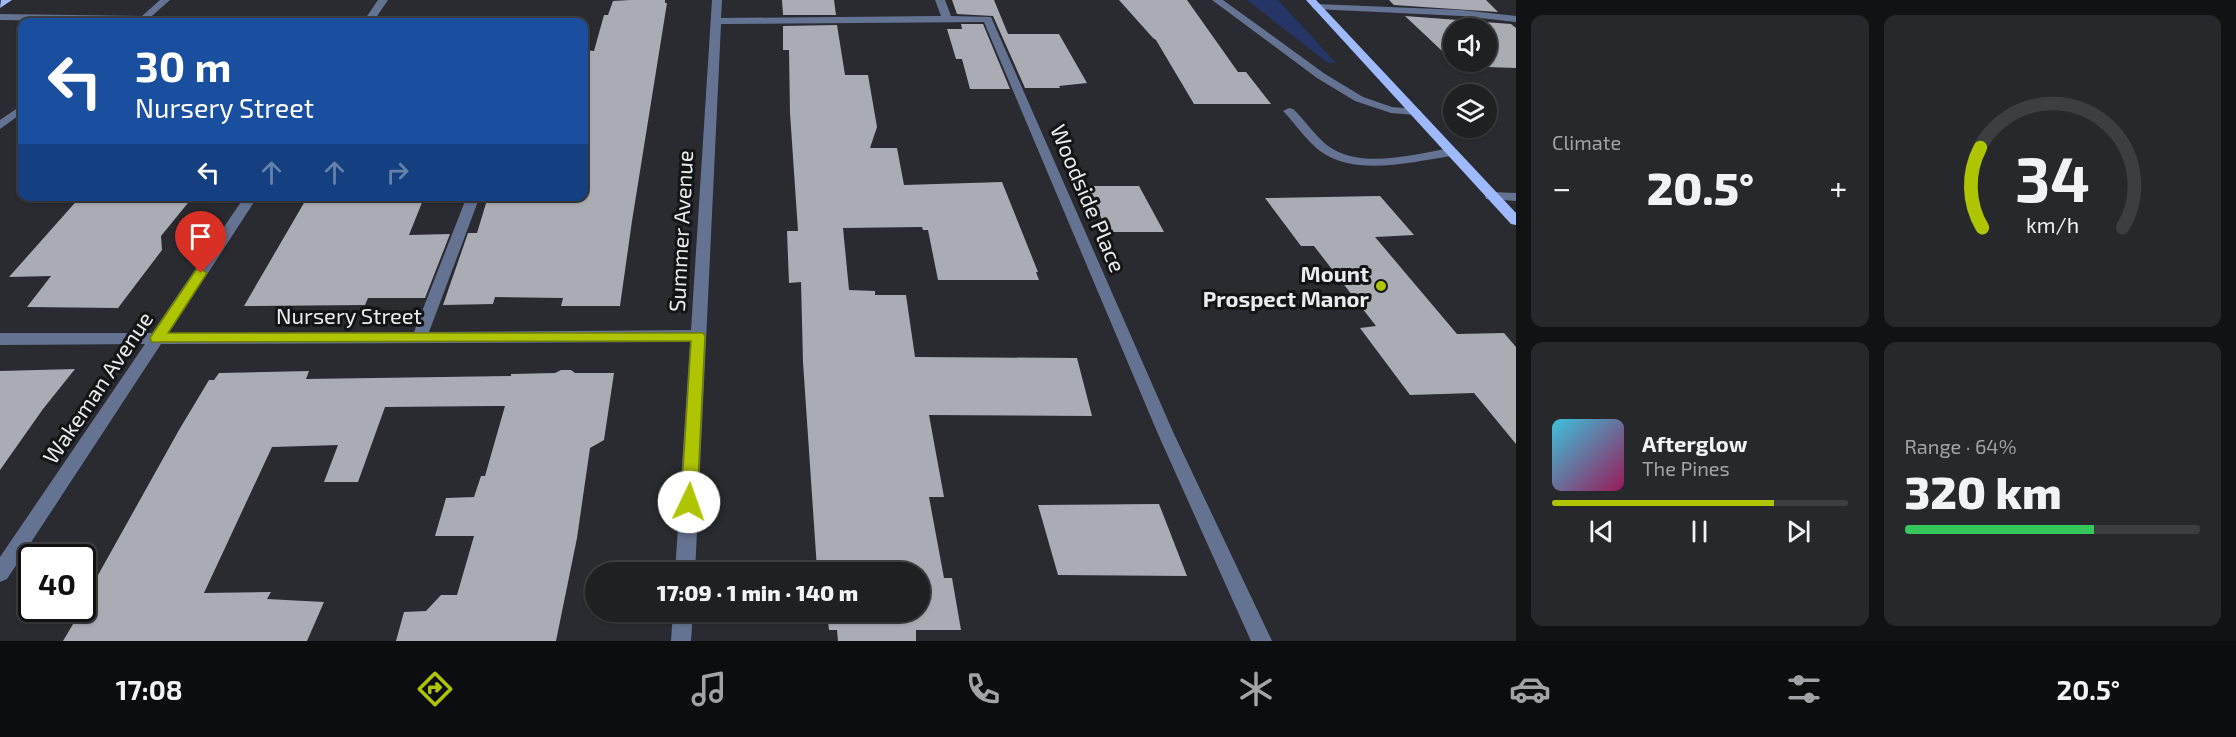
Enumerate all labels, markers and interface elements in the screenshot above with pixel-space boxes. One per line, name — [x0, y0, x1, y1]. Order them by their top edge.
map controls — [1443, 18, 1497, 138]
button: sound — [1443, 18, 1497, 72]
text: 30 m — [135, 40, 231, 90]
icon: left — [36, 42, 114, 120]
button: layers — [1443, 84, 1497, 138]
text: Nursery Street — [135, 91, 314, 123]
street label: Woodside Place — [1046, 120, 1132, 276]
text: Climate — [1552, 130, 1621, 154]
text: 34 — [2015, 140, 2090, 215]
street label: Summer Avenue — [663, 150, 697, 312]
icon: left — [192, 156, 225, 189]
icon: ahead — [255, 156, 288, 189]
icon: ahead — [318, 156, 351, 189]
icon: right — [381, 156, 414, 189]
text: 20.5° — [1647, 160, 1754, 214]
text: − — [1552, 167, 1571, 207]
text: + — [1829, 167, 1848, 207]
pin — [175, 211, 226, 273]
text: km/h — [2026, 212, 2079, 237]
icon: arrive — [184, 220, 217, 253]
place label: Mount Prospect Manor — [1203, 260, 1370, 311]
marker: Mount Prospect Manor — [1374, 279, 1388, 293]
street label: Nursery Street — [276, 302, 422, 328]
street label: Wakeman Avenue — [37, 306, 157, 468]
text: Afterglow — [1642, 430, 1747, 456]
text: Range · 64% — [1905, 434, 2017, 458]
text: The Pines — [1642, 456, 1730, 480]
text: 320 km — [1905, 464, 2062, 518]
position arrow — [657, 470, 721, 534]
icon: previous — [1585, 515, 1618, 548]
icon: pause — [1683, 515, 1716, 548]
icon: next — [1782, 515, 1815, 548]
speed limit sign: 40 — [18, 544, 96, 622]
text: 17:09 · 1 min · 140 m — [657, 579, 858, 605]
icon: directions — [414, 668, 456, 710]
icon: music — [688, 668, 730, 710]
icon: phone — [962, 668, 1004, 710]
icon: climate — [1235, 668, 1277, 710]
icon: car — [1509, 668, 1551, 710]
icon: filters — [1783, 668, 1825, 710]
text: 17:08 — [116, 673, 183, 705]
text: 20.5° — [2057, 673, 2120, 705]

